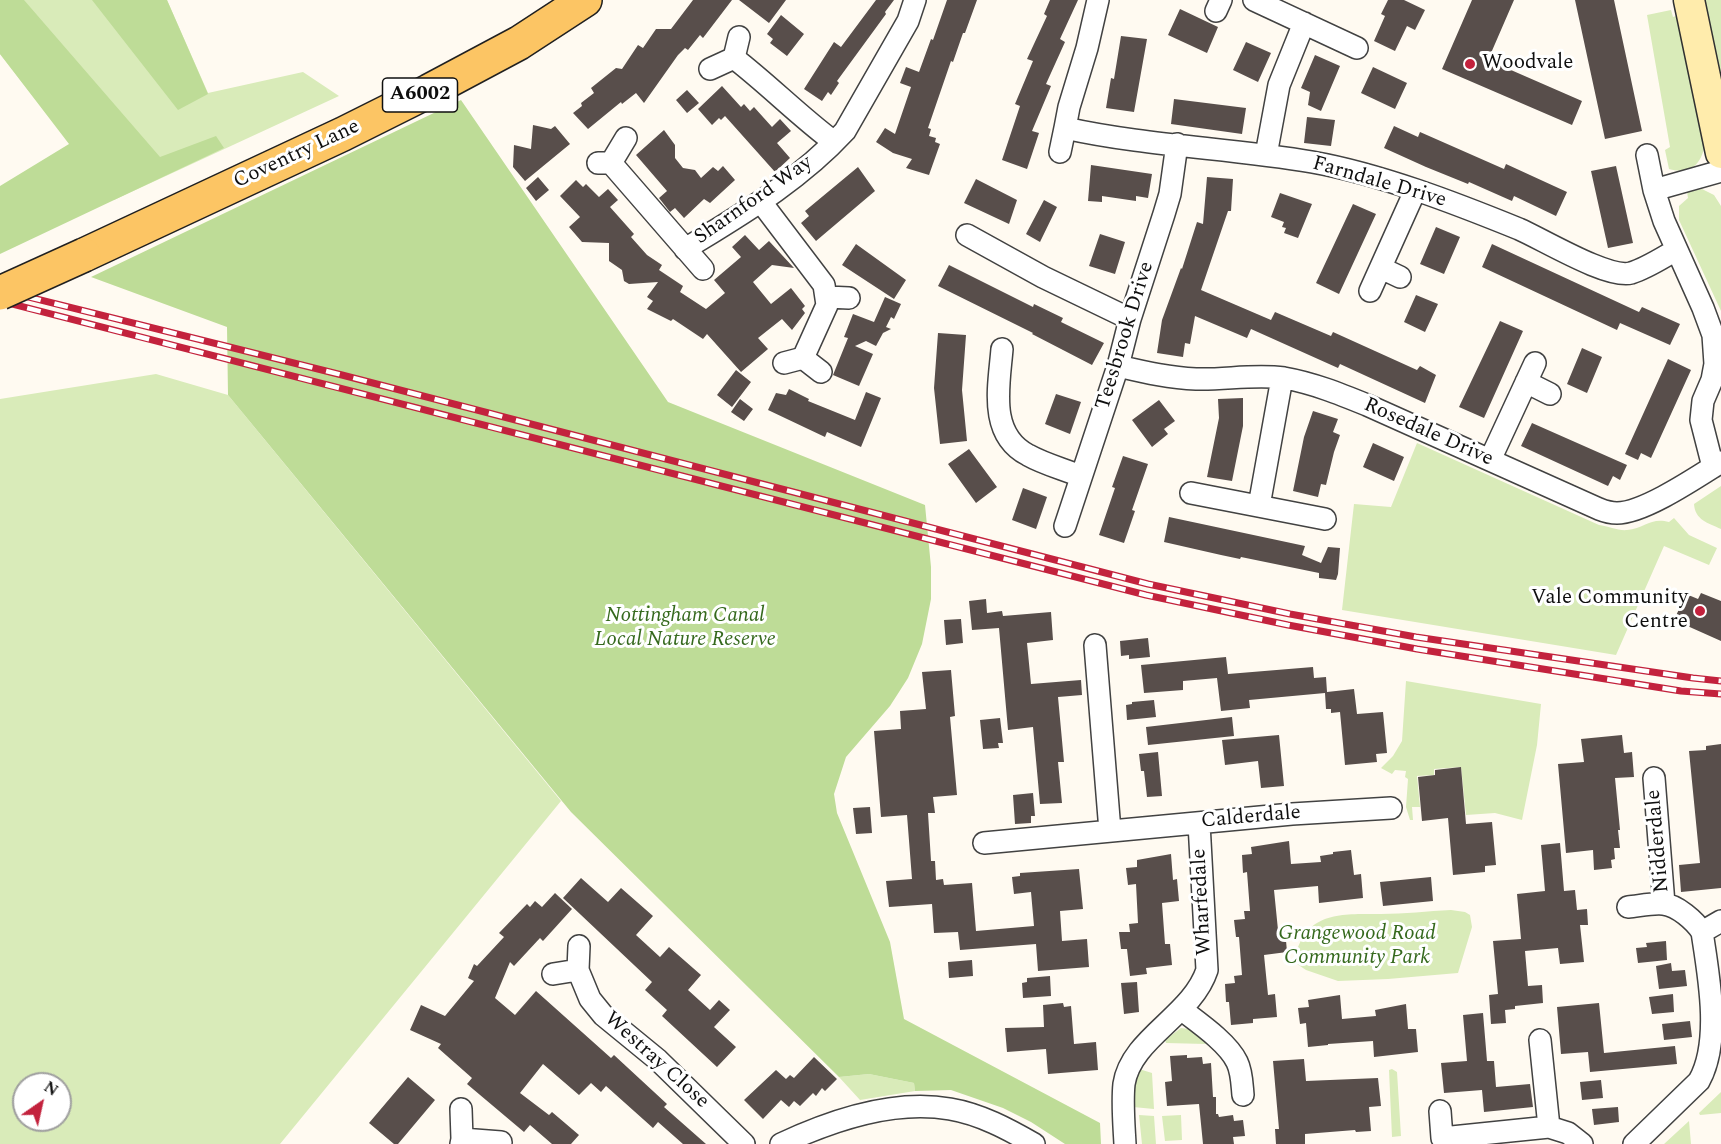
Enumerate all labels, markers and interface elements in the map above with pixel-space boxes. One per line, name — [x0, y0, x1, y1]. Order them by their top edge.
place label: Woodvale — [1482, 51, 1573, 77]
marker: Woodvale — [1463, 57, 1477, 71]
road number: A6002 — [382, 78, 458, 112]
street label: Coventry Lane — [230, 115, 364, 195]
street label: Sharnford Way — [690, 151, 818, 251]
street label: Farndale Drive — [1309, 152, 1449, 214]
street label: Teesbrook Drive — [1092, 259, 1160, 413]
street label: Rosedale Drive — [1359, 393, 1497, 473]
place label: Vale Community Centre — [1531, 586, 1688, 636]
park label: Nottingham Canal Local Nature Reserve — [594, 604, 776, 654]
marker: Vale Community Centre — [1693, 604, 1707, 618]
street label: Nidderdale — [1642, 788, 1676, 894]
street label: Calderdale — [1200, 801, 1302, 835]
street label: Wharfedale — [1188, 848, 1218, 956]
park label: Grangewood Road Community Park — [1278, 922, 1436, 972]
street label: Westray Close — [598, 1007, 714, 1115]
north arrow — [12, 1072, 72, 1132]
text: N — [39, 1075, 63, 1102]

